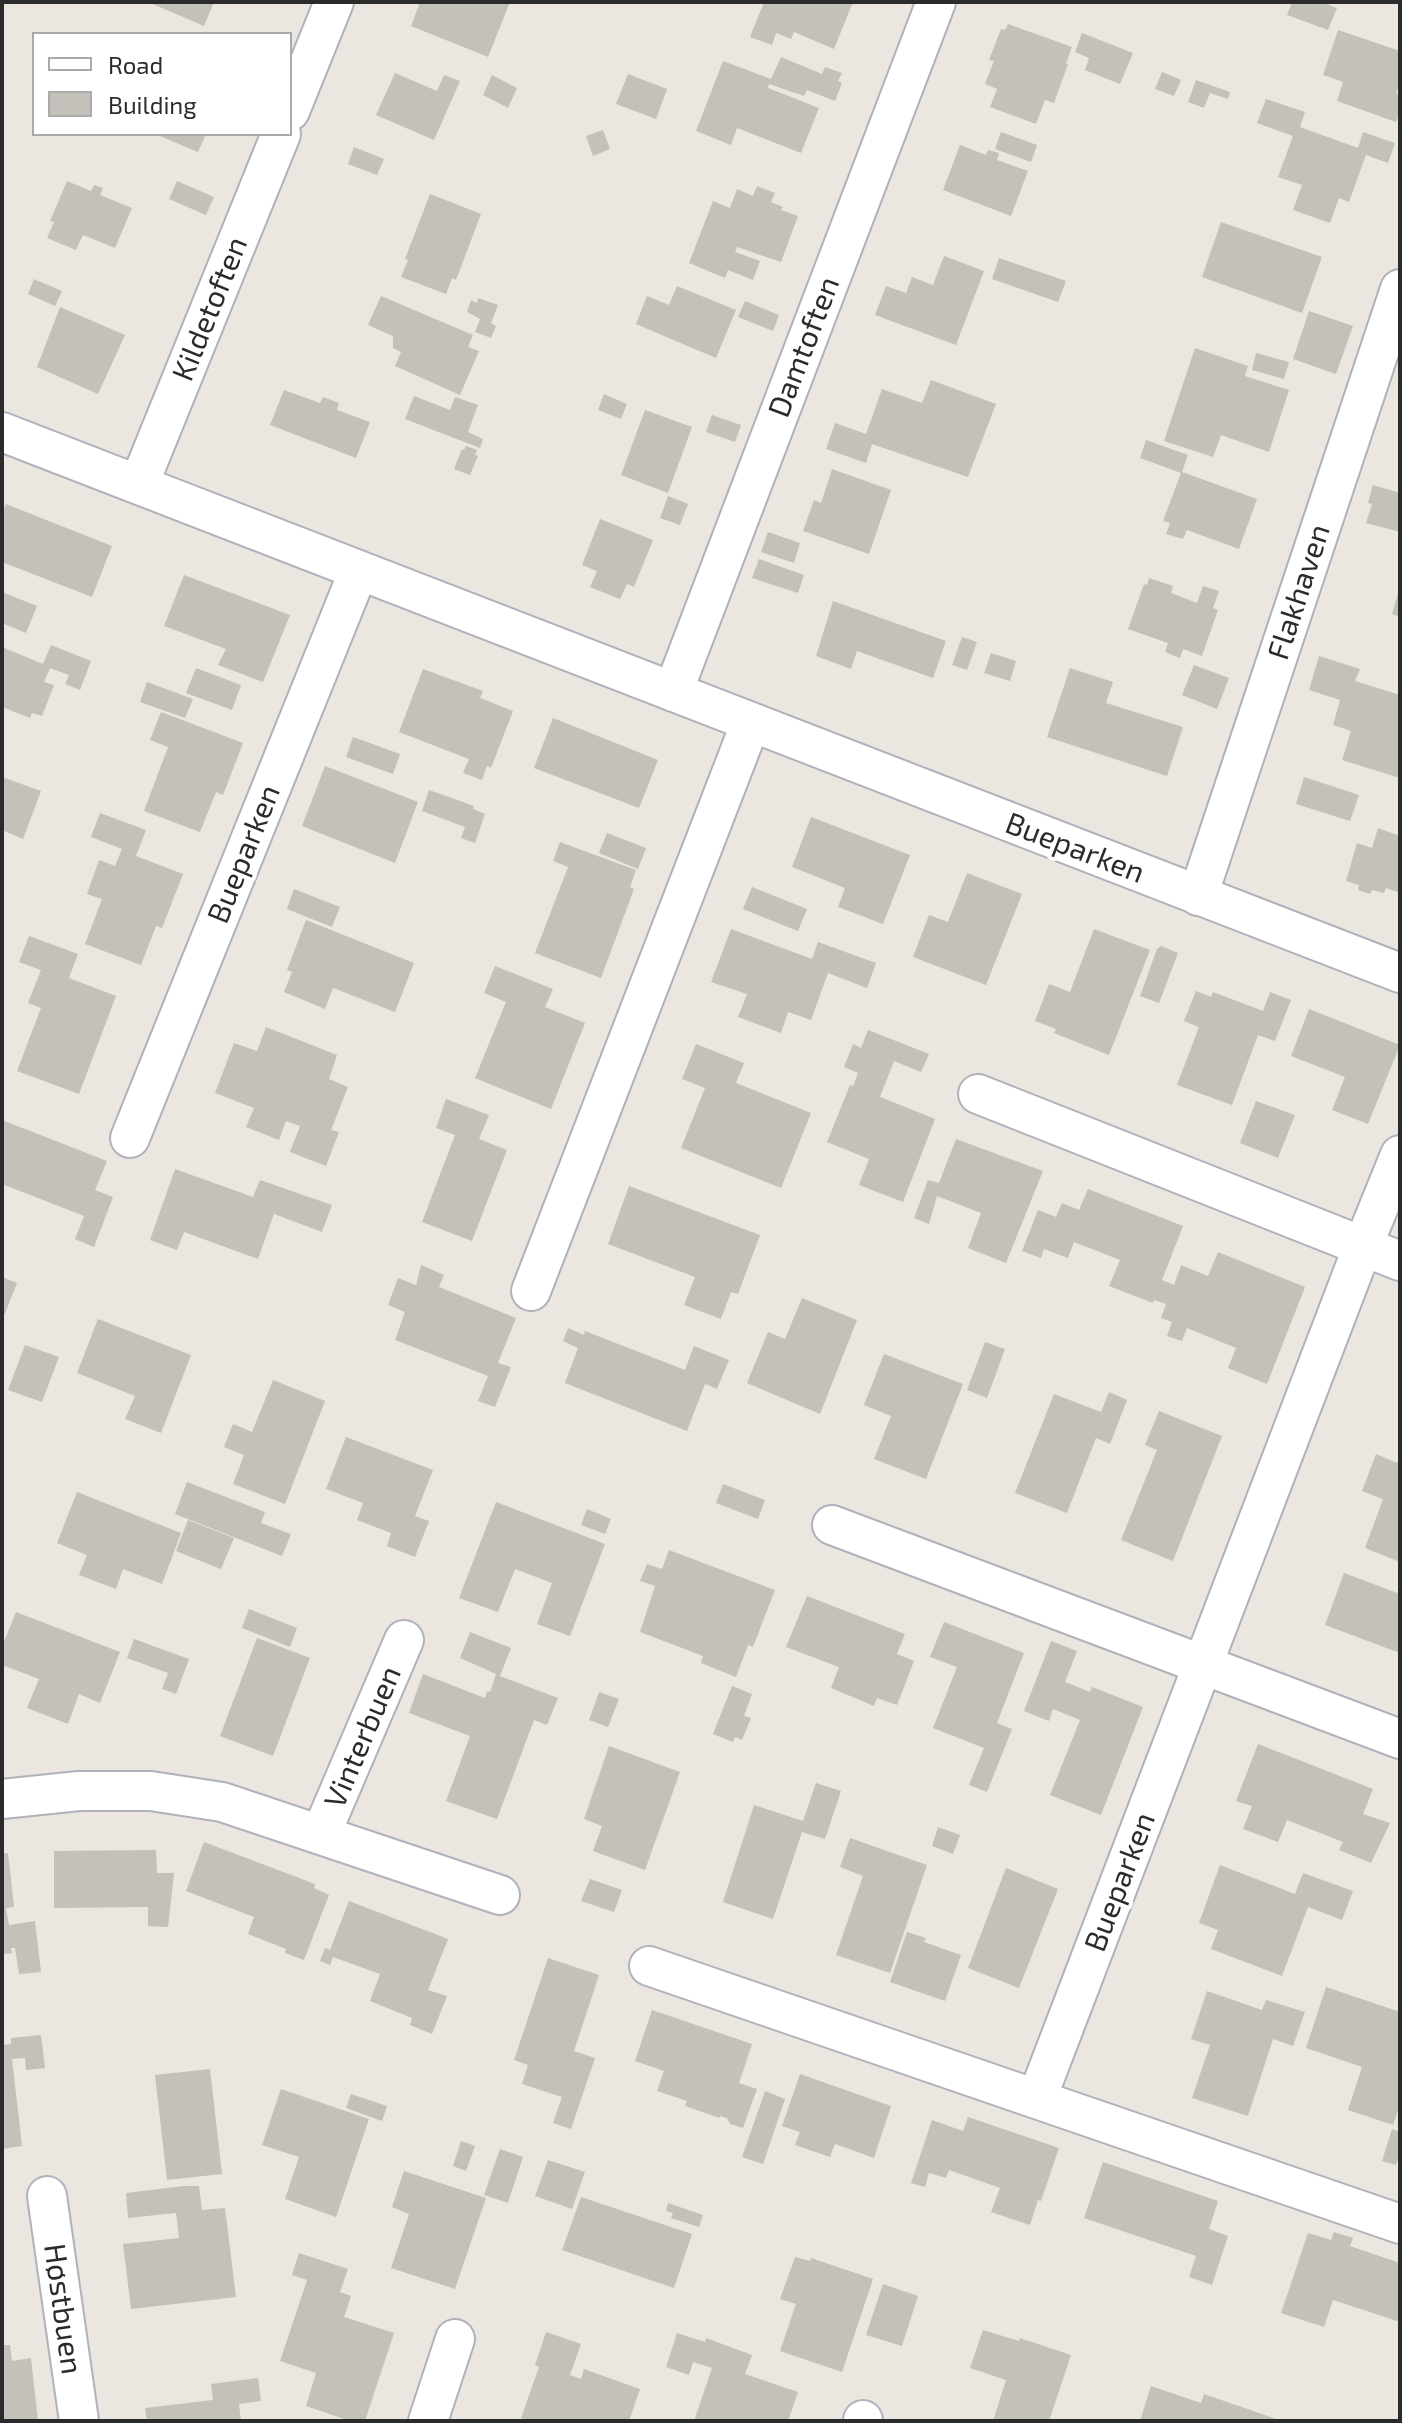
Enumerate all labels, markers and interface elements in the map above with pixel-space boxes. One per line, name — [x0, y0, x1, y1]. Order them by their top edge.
legend — [32, 32, 292, 136]
text: Road — [108, 50, 163, 79]
text: Building — [108, 90, 197, 119]
street label: Kildetoften — [165, 232, 255, 386]
street label: Damtoften — [761, 272, 847, 422]
street label: Flakhaven — [1260, 520, 1338, 664]
street label: Bueparken — [200, 780, 288, 928]
street label: Bueparken — [1000, 805, 1150, 891]
street label: Vinterbuen — [317, 1661, 409, 1813]
street label: Bueparken — [1077, 1807, 1163, 1957]
street label: Høstbuen — [36, 2241, 90, 2377]

